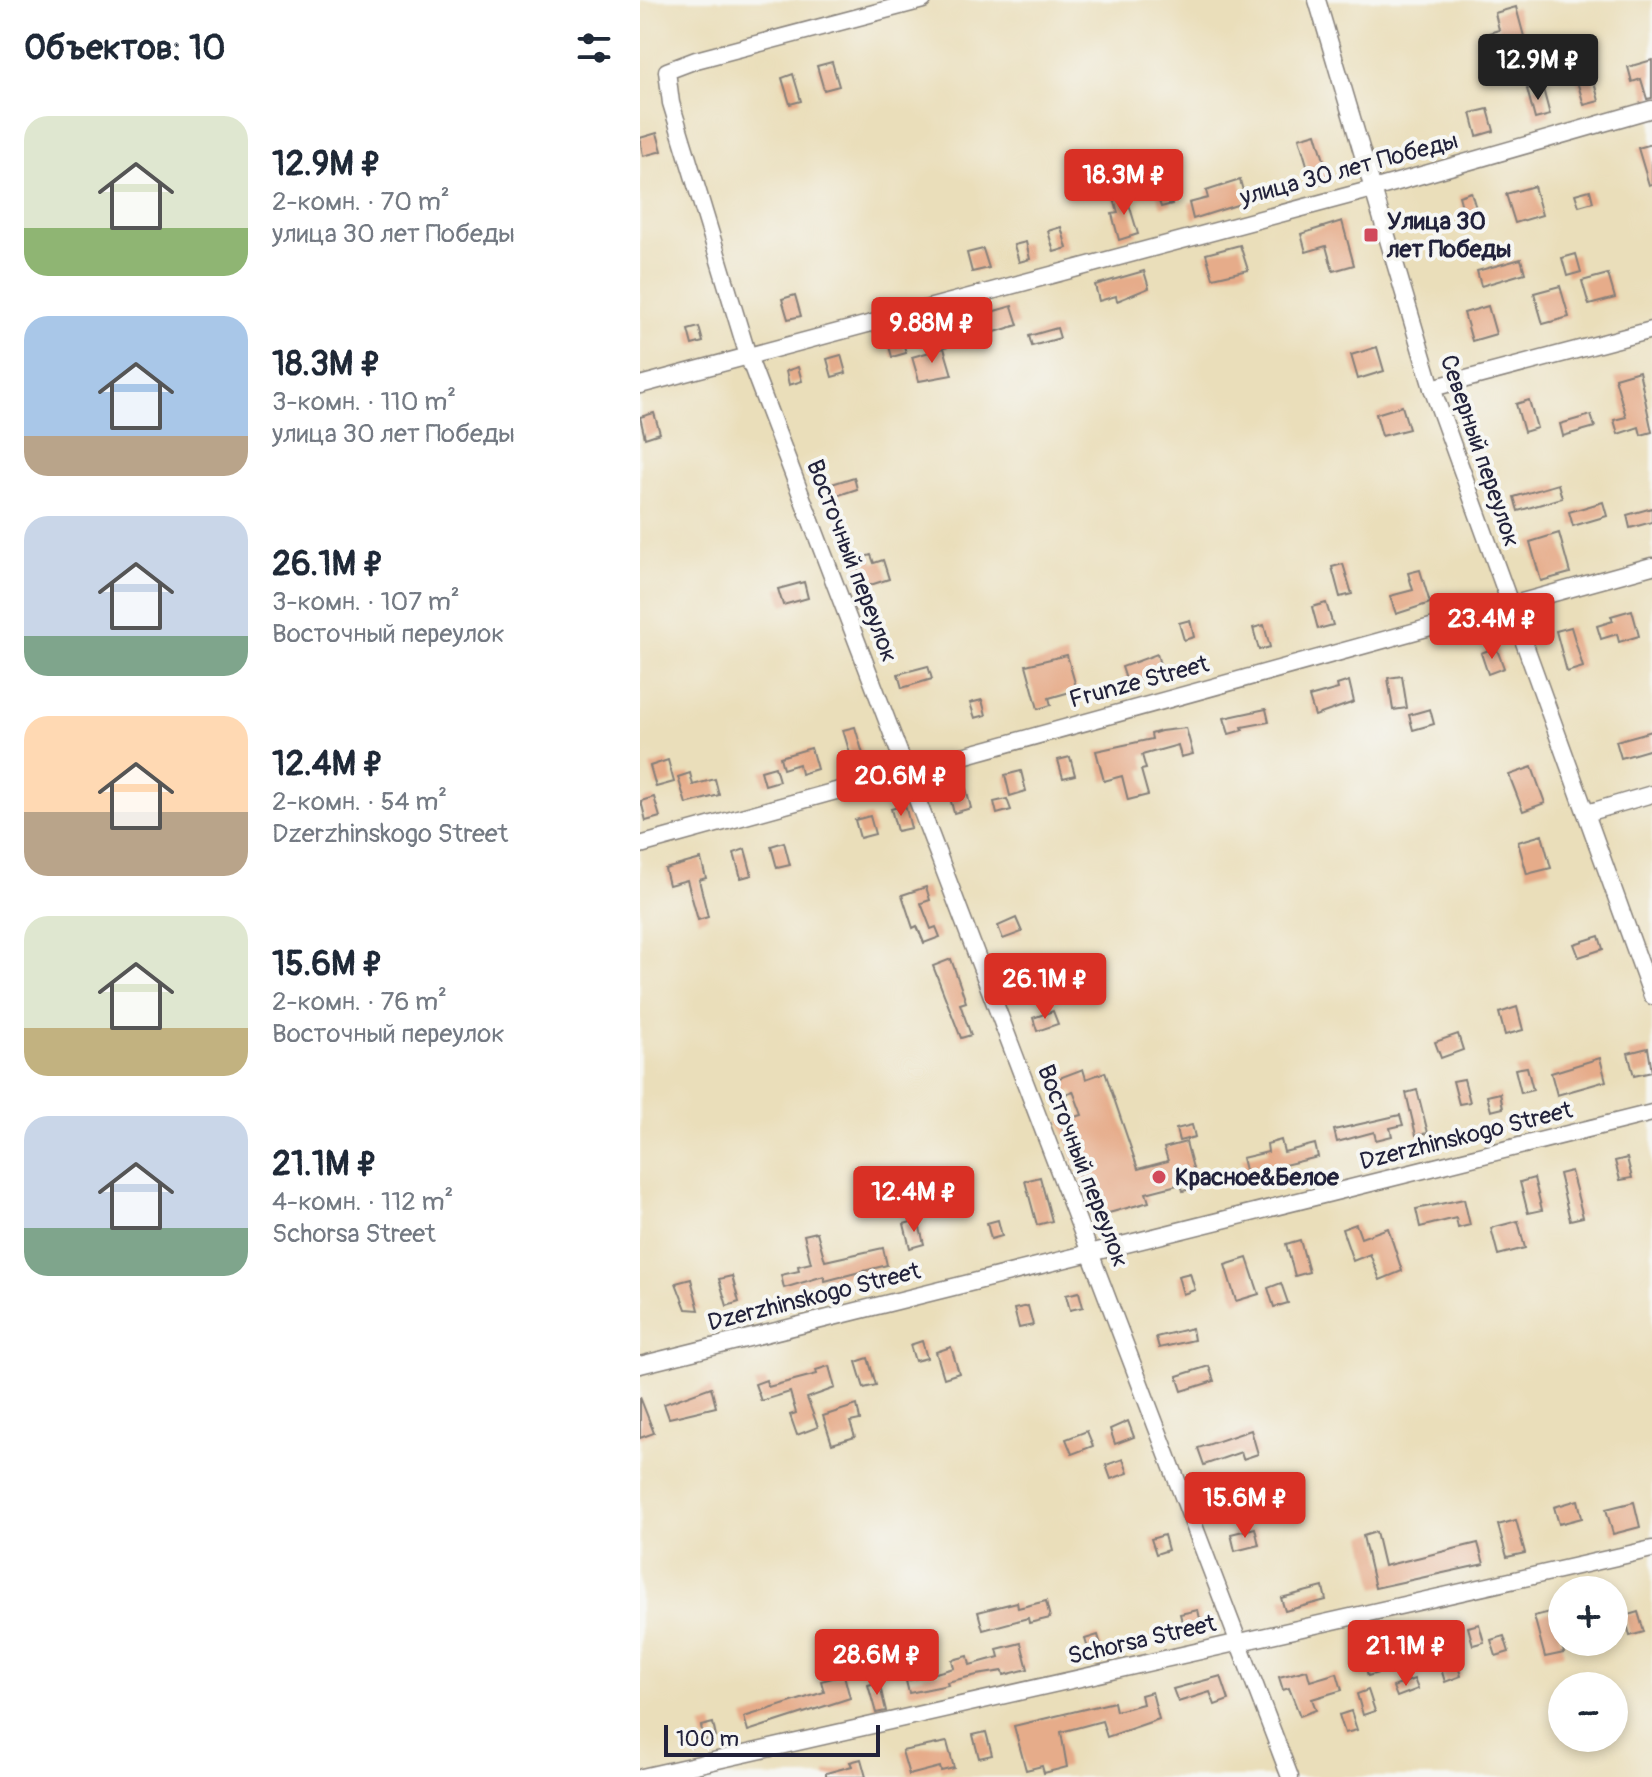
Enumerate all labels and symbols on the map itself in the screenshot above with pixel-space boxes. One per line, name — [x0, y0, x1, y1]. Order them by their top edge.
pin: 12.9M ₽ — [1464, 34, 1612, 102]
street label: улица 30 лет Победы — [1236, 126, 1461, 212]
pin: 18.3M ₽ — [1050, 149, 1198, 217]
place label: Улица 30 лет Победы — [1386, 207, 1511, 264]
marker: Улица 30 лет Победы — [1362, 226, 1380, 244]
pin: 9.88M ₽ — [858, 297, 1006, 365]
street label: Северный переулок — [1434, 351, 1526, 551]
street label: Восточный переулок — [800, 456, 904, 666]
pin: 23.4M ₽ — [1418, 593, 1566, 661]
street label: Frunze Street — [1066, 649, 1212, 715]
pin: 20.6M ₽ — [827, 750, 975, 818]
pin: 26.1M ₽ — [971, 953, 1119, 1021]
street label: Восточный переулок — [1031, 1061, 1135, 1271]
street label: Dzerzhinskogo Street — [1357, 1095, 1576, 1176]
place label: Красное&Белое — [1175, 1163, 1340, 1192]
pin: 12.4M ₽ — [840, 1166, 988, 1234]
marker: Красное&Белое — [1150, 1168, 1168, 1186]
street label: Dzerzhinskogo Street — [705, 1256, 924, 1337]
pin: 15.6M ₽ — [1171, 1472, 1319, 1540]
street label: Schorsa Street — [1065, 1609, 1219, 1671]
pin: 21.1M ₽ — [1332, 1620, 1480, 1688]
pin: 28.6M ₽ — [803, 1629, 951, 1697]
scale bar — [664, 1721, 880, 1757]

